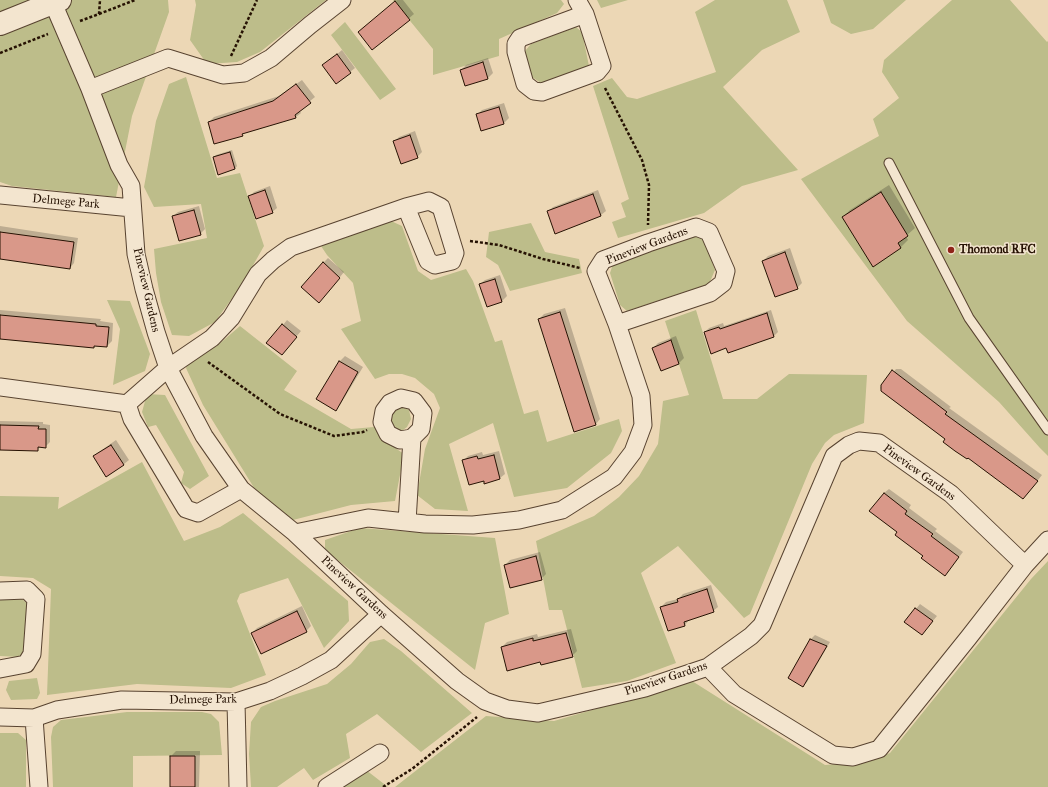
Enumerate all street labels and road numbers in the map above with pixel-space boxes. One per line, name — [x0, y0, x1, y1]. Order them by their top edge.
street label: Delmege Park — [32, 192, 100, 212]
street label: Pineview Gardens — [604, 224, 690, 268]
street label: Pineview Gardens — [129, 246, 163, 334]
street label: Pineview Gardens — [880, 442, 958, 504]
street label: Pineview Gardens — [318, 553, 390, 623]
street label: Pineview Gardens — [623, 659, 709, 699]
street label: Delmege Park — [169, 692, 237, 708]

